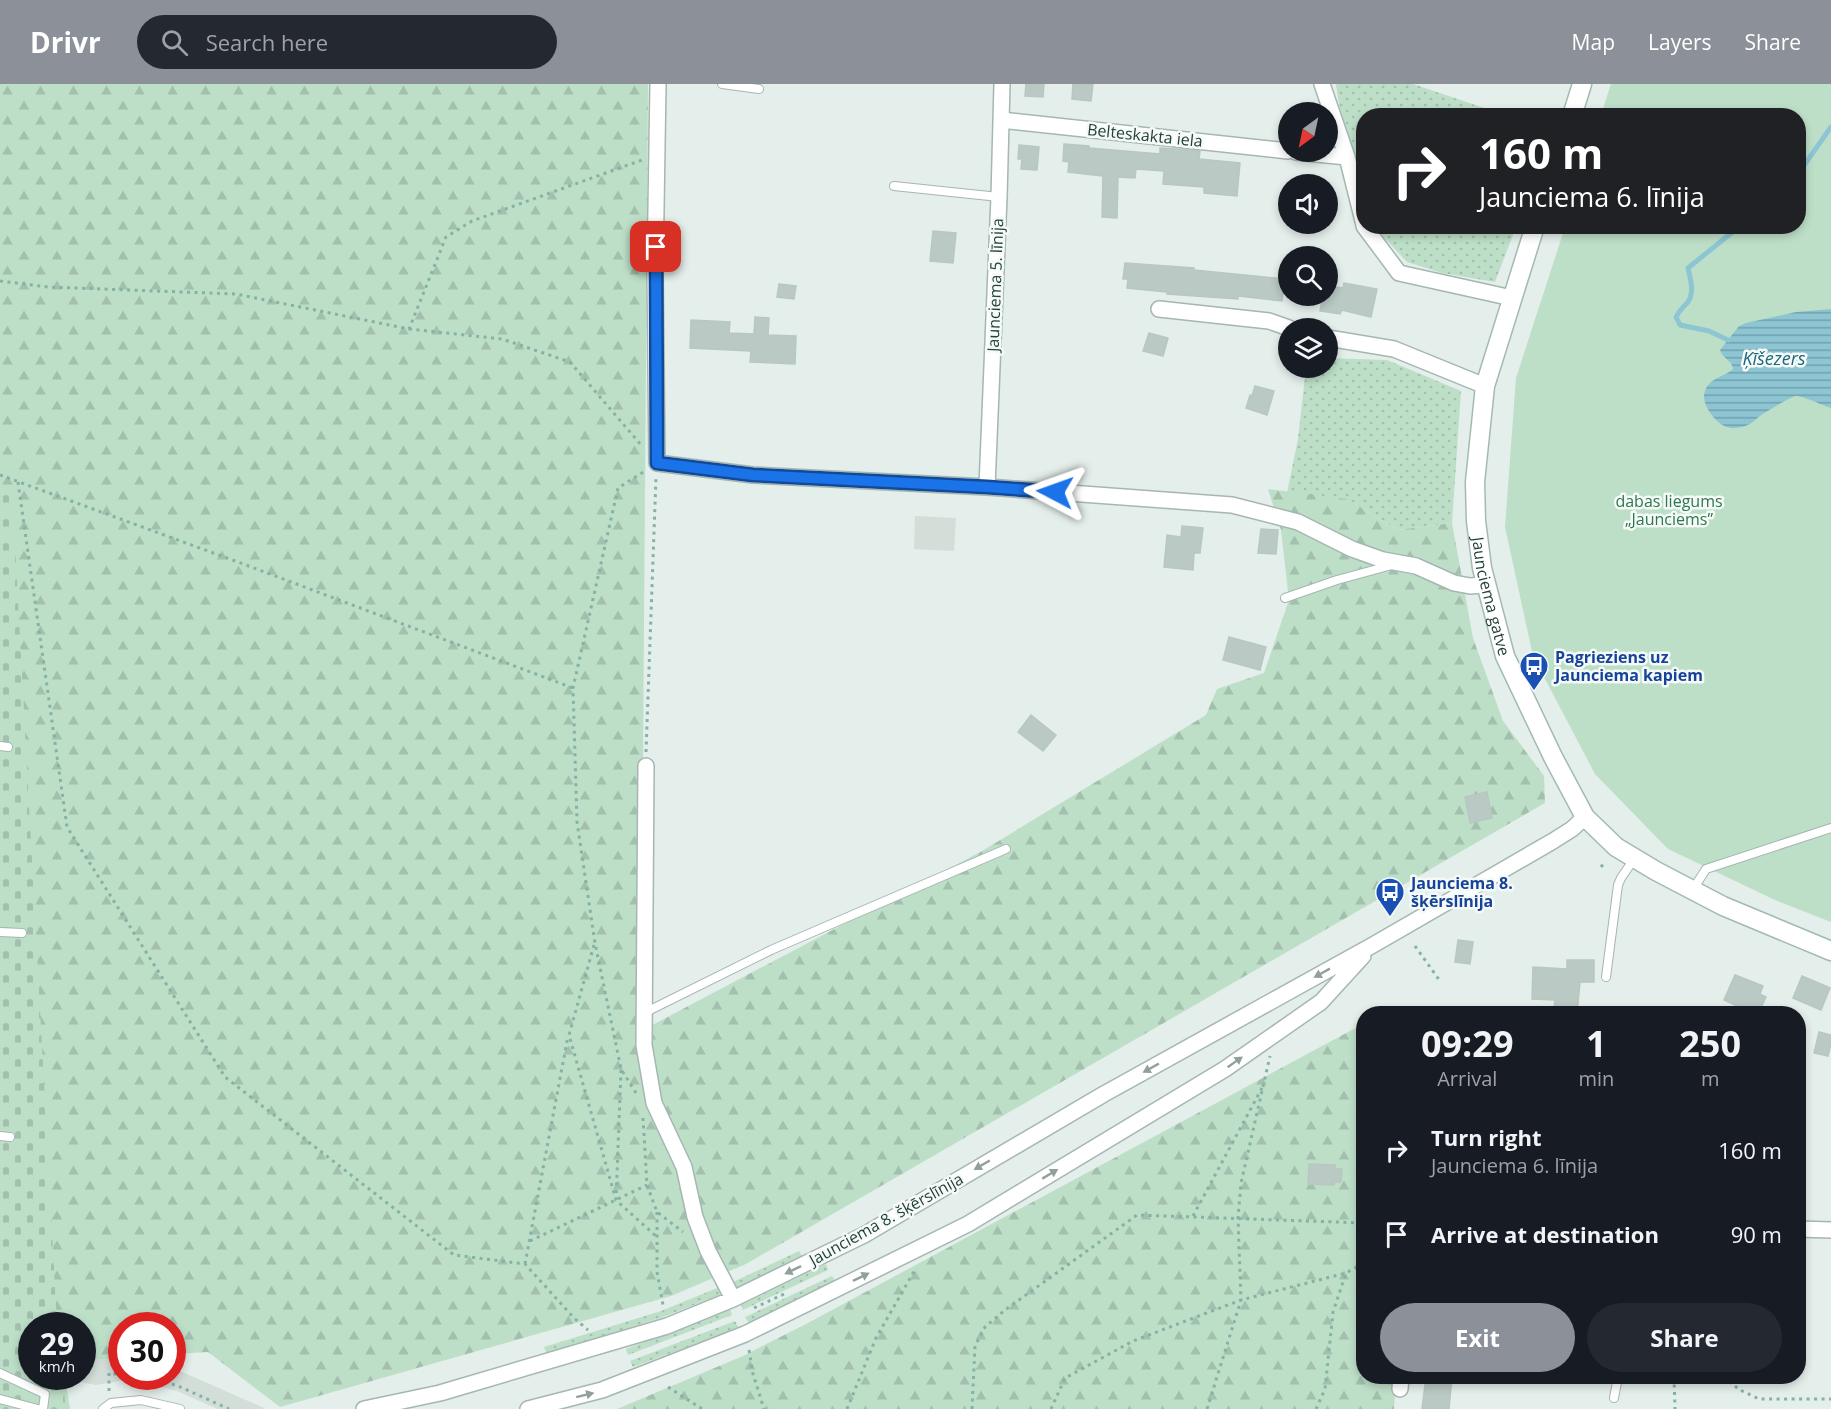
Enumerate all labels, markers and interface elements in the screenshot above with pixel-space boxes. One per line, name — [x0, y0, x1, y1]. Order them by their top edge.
search box — [137, 15, 557, 69]
text: Drivr — [30, 23, 101, 61]
icon: search — [158, 26, 191, 59]
text: Search here — [206, 27, 328, 57]
text: Map — [1572, 28, 1615, 56]
text: Layers — [1648, 28, 1712, 56]
text: Share — [1745, 28, 1801, 56]
north arrow — [1278, 102, 1338, 162]
map controls — [1278, 102, 1338, 378]
street label: Belteskakta iela — [1086, 118, 1204, 152]
text: 160 m — [1479, 124, 1603, 181]
icon: right — [1380, 132, 1458, 210]
button: sound — [1278, 174, 1338, 234]
text: Jaunciema 6. līnija — [1479, 178, 1705, 215]
street label: Jaunciema 5. līnija — [982, 218, 1008, 354]
pin — [630, 221, 681, 272]
icon: arrive — [639, 230, 672, 263]
button: search — [1278, 246, 1338, 306]
button: layers — [1278, 318, 1338, 378]
water label: Ķīšezers — [1742, 346, 1806, 370]
position arrow — [1023, 460, 1087, 524]
park label: dabas liegums „Jaunciems” — [1615, 490, 1723, 530]
street label: Jaunciema gatve — [1467, 534, 1515, 658]
place label: Pagrieziens uz Jaunciema kapiem — [1553, 646, 1703, 686]
bus stop icon: Pagrieziens uz Jaunciema kapiem — [1518, 650, 1550, 692]
place label: Jaunciema 8. šķērslīnija — [1409, 872, 1513, 912]
bus stop icon: Jaunciema 8. šķērslīnija — [1374, 876, 1406, 918]
one-way arrow — [1313, 968, 1330, 978]
text: 09:29 — [1421, 1019, 1514, 1068]
text: 1 — [1586, 1019, 1607, 1068]
text: 250 — [1679, 1019, 1741, 1068]
one-way arrow — [1227, 1057, 1243, 1068]
one-way arrow — [1142, 1063, 1159, 1073]
text: Arrival — [1437, 1065, 1497, 1092]
text: min — [1578, 1065, 1614, 1092]
text: m — [1701, 1065, 1719, 1092]
text: Turn right — [1431, 1122, 1542, 1152]
icon: right — [1380, 1134, 1413, 1167]
text: 160 m — [1718, 1135, 1782, 1165]
text: Jaunciema 6. līnija — [1431, 1152, 1598, 1179]
one-way arrow — [974, 1160, 990, 1171]
street label: Jaunciema 8. šķērslīnija — [803, 1167, 967, 1272]
one-way arrow — [1042, 1169, 1059, 1179]
icon: arrive — [1380, 1218, 1413, 1251]
text: Arrive at destination — [1431, 1219, 1659, 1249]
text: 90 m — [1731, 1219, 1782, 1249]
one-way arrow — [785, 1265, 802, 1274]
one-way arrow — [852, 1272, 869, 1282]
button: Exit — [1380, 1303, 1575, 1372]
button: Share — [1587, 1303, 1782, 1372]
speed limit sign: 30 — [108, 1312, 186, 1390]
text: 29 — [40, 1323, 74, 1364]
text: km/h — [39, 1356, 75, 1376]
one-way arrow — [576, 1389, 594, 1399]

